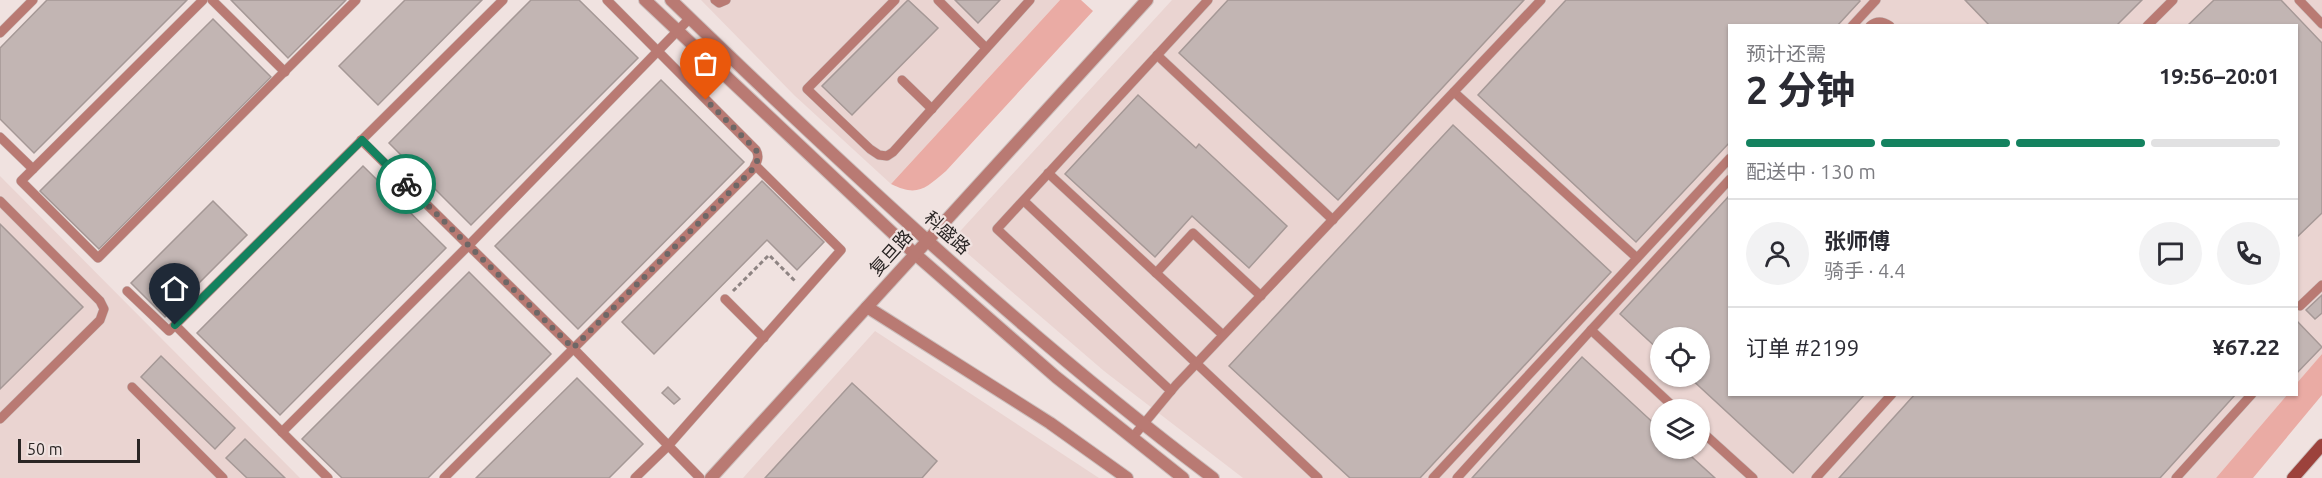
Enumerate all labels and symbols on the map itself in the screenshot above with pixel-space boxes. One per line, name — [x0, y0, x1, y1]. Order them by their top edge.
pin — [680, 38, 731, 100]
courier — [376, 154, 436, 214]
street label: 科盛路 — [921, 207, 974, 258]
street label: 复旦路 — [865, 226, 916, 279]
pin — [149, 263, 200, 325]
scale bar — [18, 436, 140, 464]

